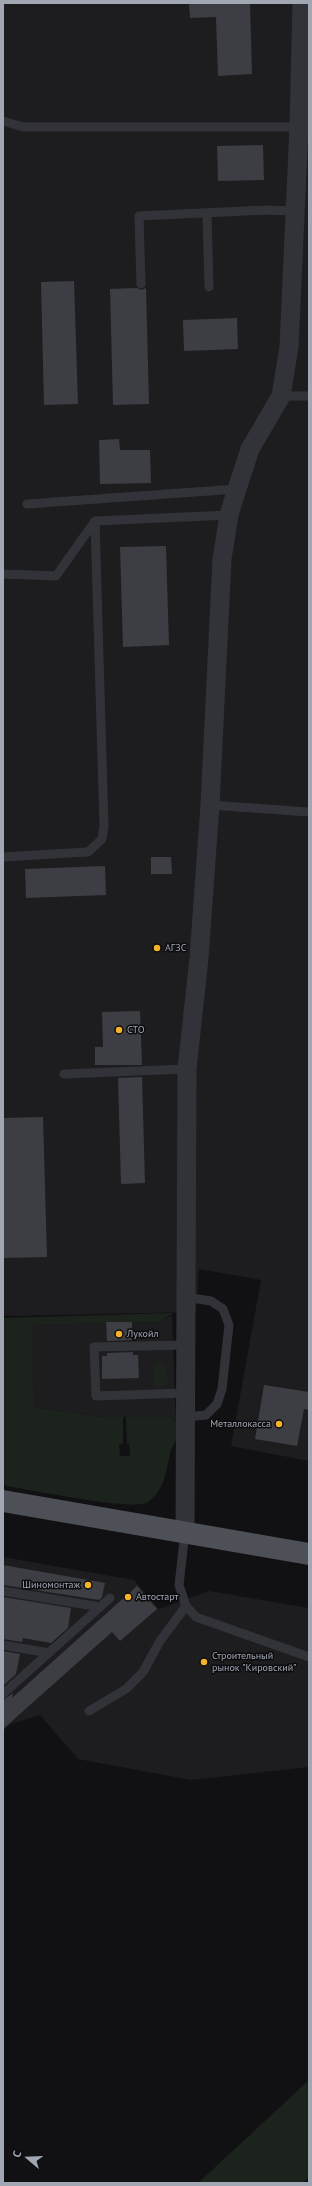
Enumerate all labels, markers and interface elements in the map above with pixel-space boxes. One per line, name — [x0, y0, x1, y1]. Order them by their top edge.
place label: АГЗС — [165, 942, 186, 954]
marker: АГЗС — [152, 943, 162, 953]
place label: СТО — [127, 1024, 144, 1036]
marker: СТО — [114, 1025, 124, 1035]
place label: Лукойл — [127, 1328, 158, 1340]
marker: Лукойл — [114, 1329, 124, 1339]
place label: Металлокасса — [210, 1418, 271, 1430]
marker: Металлокасса — [274, 1419, 284, 1429]
place label: Шиномонтаж — [22, 1579, 80, 1591]
marker: Шиномонтаж — [83, 1580, 93, 1590]
place label: Автостарт — [136, 1591, 179, 1603]
marker: Автостарт — [123, 1592, 133, 1602]
place label: Строительный рынок "Кировский" — [212, 1650, 296, 1674]
marker: Строительный рынок "Кировский" — [199, 1657, 209, 1667]
north arrow — [8, 2138, 48, 2178]
text: С — [9, 2149, 24, 2159]

